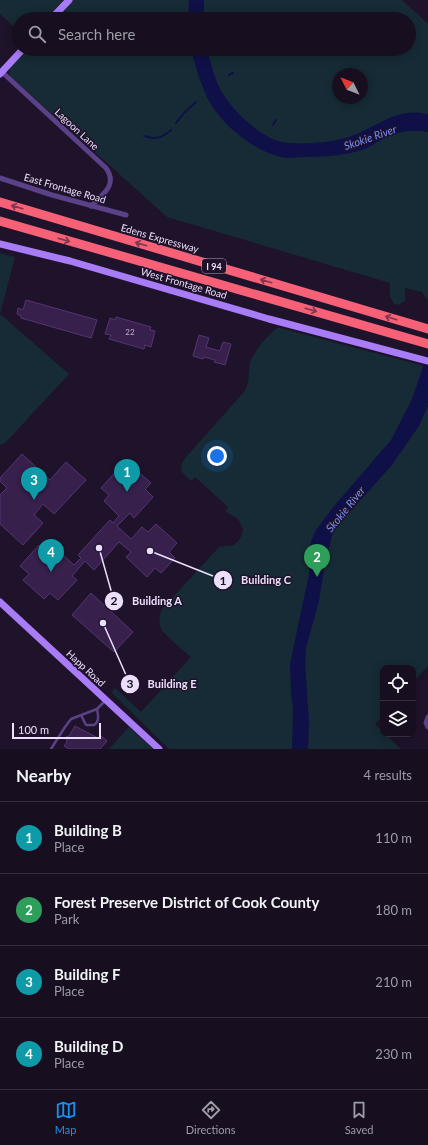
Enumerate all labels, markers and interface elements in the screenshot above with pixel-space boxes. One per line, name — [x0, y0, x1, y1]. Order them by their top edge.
search box — [12, 12, 416, 56]
icon: search — [26, 23, 48, 45]
text: Search here — [58, 25, 135, 43]
north arrow — [332, 68, 368, 104]
street label: Lagoon Lane — [53, 106, 101, 152]
water label: Skokie River — [342, 122, 398, 152]
street label: East Frontage Road — [23, 171, 107, 205]
one-way arrow — [10, 203, 23, 210]
street label: Edens Expressway — [120, 221, 201, 255]
one-way arrow — [58, 237, 71, 244]
one-way arrow — [135, 240, 148, 247]
road number: I 94 — [202, 259, 226, 273]
street label: West Frontage Road — [140, 265, 228, 301]
one-way arrow — [260, 277, 273, 284]
one-way arrow — [304, 307, 317, 314]
one-way arrow — [384, 314, 397, 321]
house number: 22 — [125, 327, 135, 337]
your location — [207, 446, 227, 466]
pin: 1 — [114, 459, 140, 492]
pin: 3 — [21, 467, 47, 500]
water label: Skokie River — [323, 483, 367, 534]
pin: 4 — [38, 539, 64, 572]
pin: 2 — [304, 544, 330, 577]
callout: Building C — [213, 569, 299, 592]
text: 1 — [220, 573, 227, 588]
text: Building C — [241, 573, 292, 586]
callout: Building A — [104, 590, 190, 613]
text: 2 — [111, 593, 118, 608]
text: Building A — [132, 594, 182, 607]
street label: Happ Road — [64, 647, 108, 689]
map controls — [380, 665, 416, 737]
button: locate — [380, 665, 416, 701]
callout: Building E — [120, 673, 205, 696]
text: 3 — [127, 676, 134, 691]
text: Building E — [148, 677, 196, 690]
button: layers — [380, 701, 416, 737]
scale bar — [12, 721, 101, 740]
text: 100 m — [18, 723, 49, 736]
text: Nearby — [16, 765, 71, 786]
text: 4 results — [364, 767, 412, 783]
text: Building B — [54, 821, 122, 839]
text: 1 — [25, 830, 33, 846]
text: 110 m — [375, 830, 412, 846]
text: Place — [54, 839, 84, 855]
text: Forest Preserve District of Cook County — [54, 893, 319, 911]
text: 2 — [25, 902, 33, 918]
text: 180 m — [375, 902, 412, 918]
text: Park — [54, 911, 79, 927]
text: Building F — [54, 965, 121, 983]
text: 3 — [25, 974, 33, 990]
text: 210 m — [375, 974, 412, 990]
text: Place — [54, 983, 84, 999]
text: Building D — [54, 1037, 124, 1055]
text: 4 — [25, 1046, 33, 1062]
text: 230 m — [375, 1046, 412, 1062]
text: Place — [54, 1055, 84, 1071]
tab: Map — [55, 1099, 77, 1136]
tab: Directions — [186, 1099, 235, 1136]
tab: Saved — [345, 1099, 373, 1136]

